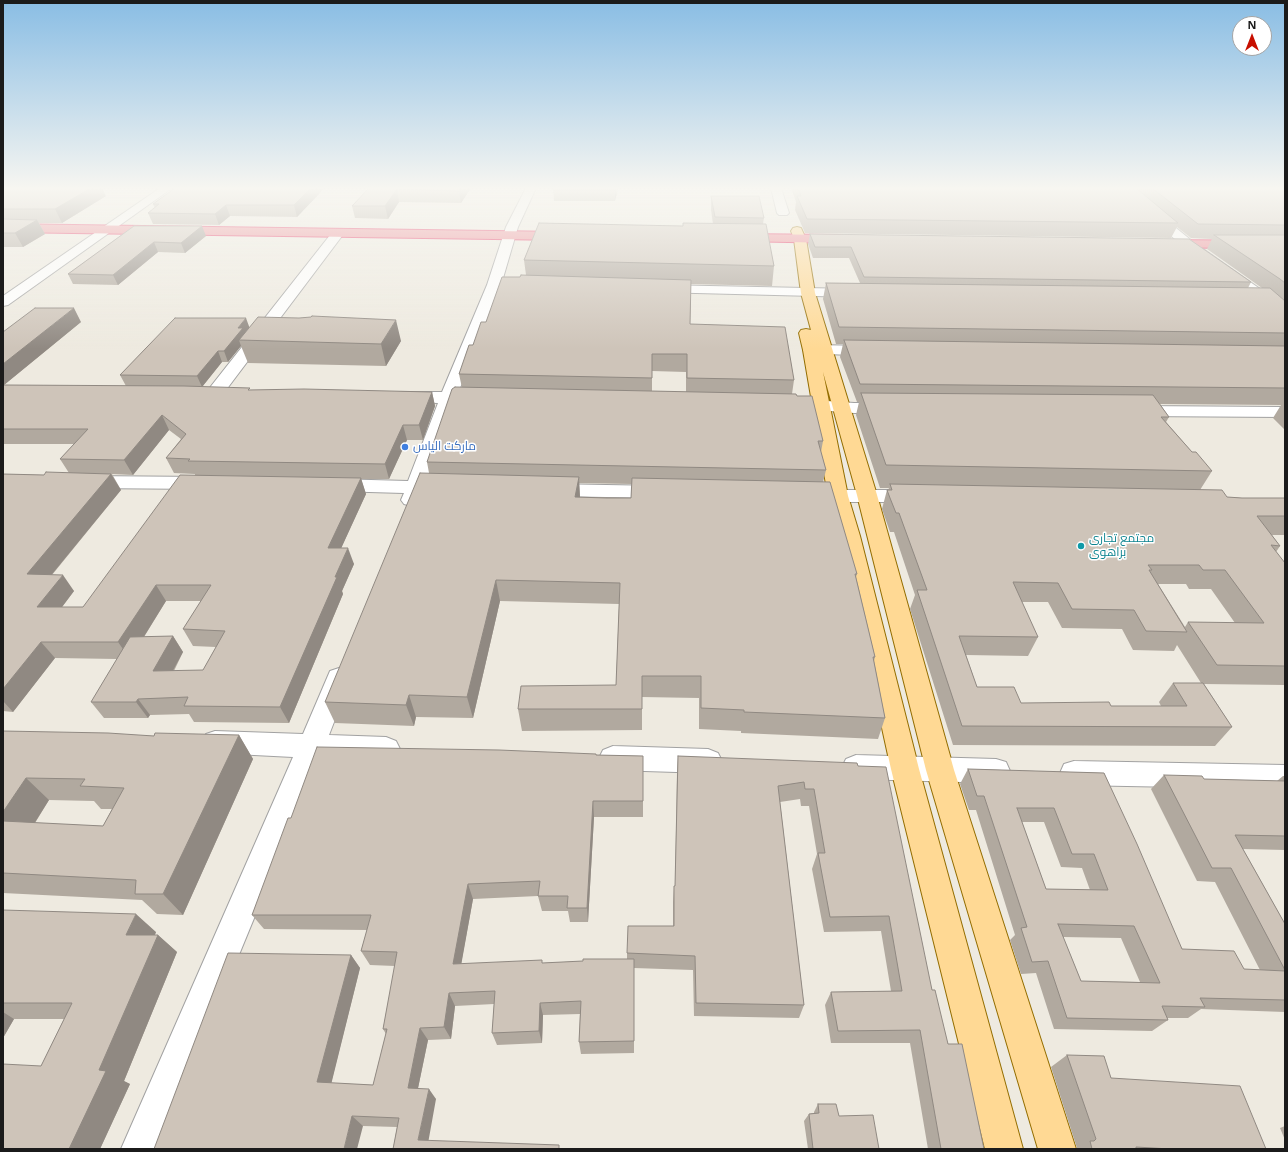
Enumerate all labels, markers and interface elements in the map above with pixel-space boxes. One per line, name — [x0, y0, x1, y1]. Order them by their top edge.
north arrow — [1232, 16, 1272, 56]
text: N — [1248, 17, 1256, 32]
place label: مارکت الیاس — [413, 440, 476, 454]
marker: مارکت الیاس — [400, 442, 410, 452]
place label: مجتمع تجاری براهوی — [1089, 532, 1154, 560]
marker: مجتمع تجاری براهوی — [1076, 541, 1086, 551]

